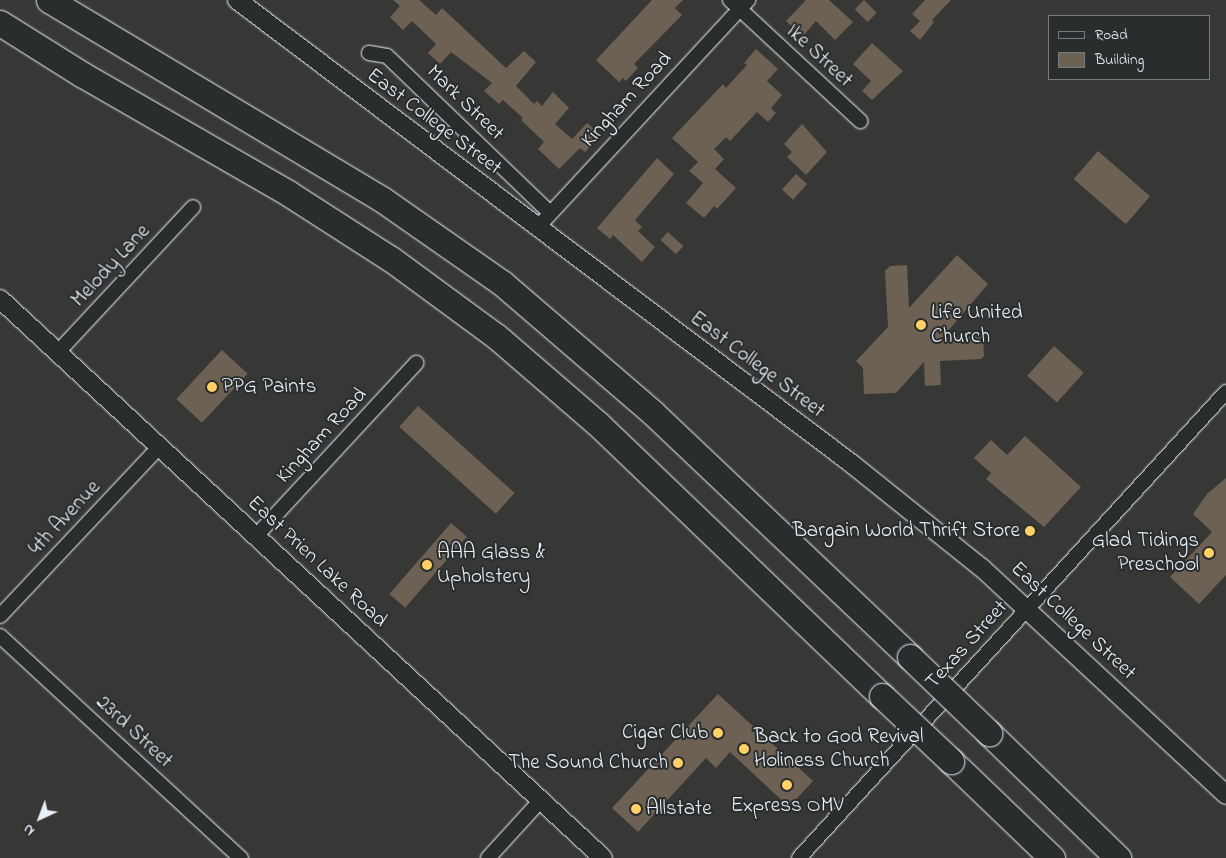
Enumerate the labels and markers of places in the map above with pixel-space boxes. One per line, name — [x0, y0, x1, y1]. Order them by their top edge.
place label: Life United Church — [931, 300, 1023, 350]
marker: Life United Church — [915, 319, 927, 331]
place label: PPG Paints — [222, 374, 316, 400]
marker: PPG Paints — [206, 381, 218, 393]
place label: Bargain World Thrift Store — [793, 518, 1020, 544]
marker: Bargain World Thrift Store — [1024, 525, 1036, 537]
place label: Glad Tidings Preschool — [1092, 528, 1199, 578]
place label: AAA Glass & Upholstery — [437, 540, 545, 590]
marker: Glad Tidings Preschool — [1203, 547, 1215, 559]
marker: AAA Glass & Upholstery — [421, 559, 433, 571]
place label: Cigar Club — [622, 720, 708, 746]
place label: Back to God Revival Holiness Church — [754, 724, 923, 774]
marker: Cigar Club — [712, 727, 724, 739]
marker: Back to God Revival Holiness Church — [738, 743, 750, 755]
place label: The Sound Church — [508, 750, 668, 776]
marker: The Sound Church — [672, 757, 684, 769]
marker: Express OMV — [781, 779, 793, 791]
place label: Express OMV — [731, 793, 843, 819]
place label: Allstate — [646, 796, 712, 822]
marker: Allstate — [630, 803, 642, 815]

